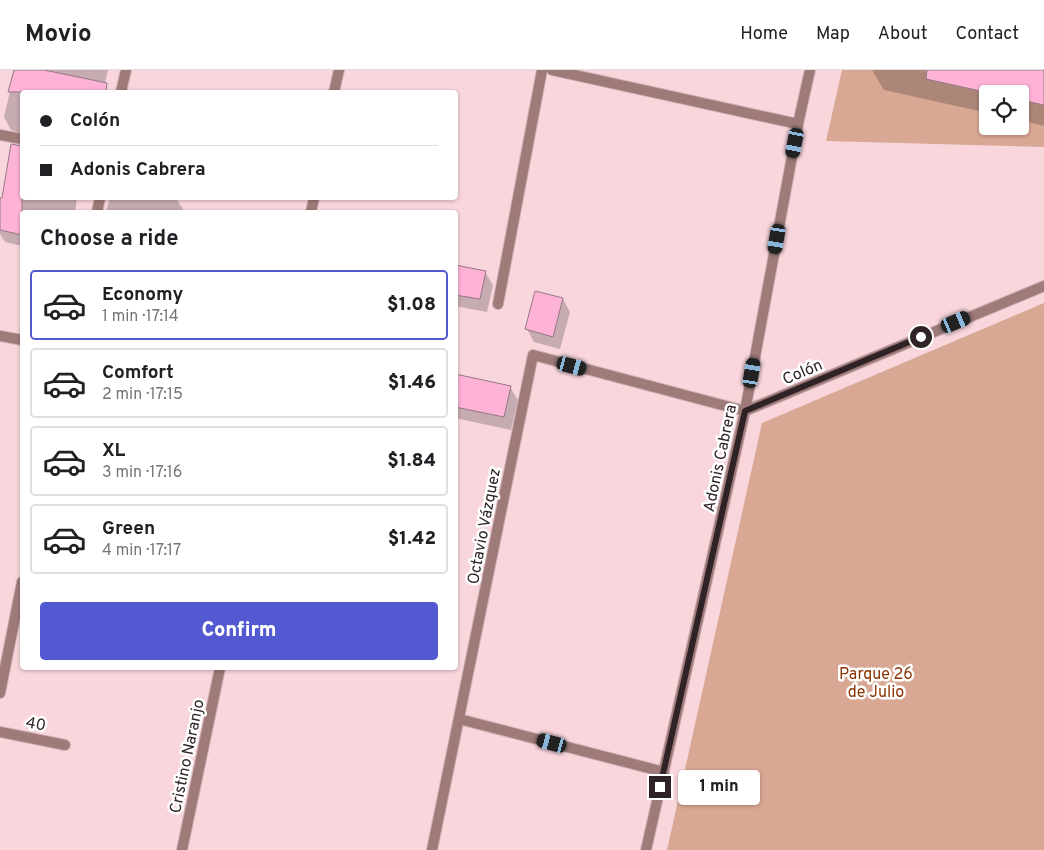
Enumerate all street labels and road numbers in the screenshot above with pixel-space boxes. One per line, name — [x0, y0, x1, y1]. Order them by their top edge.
street label: Colón — [780, 356, 826, 390]
street label: Adonis Cabrera — [700, 403, 742, 514]
street label: Octavio Vázquez — [464, 467, 506, 586]
street label: Cristino Naranjo — [166, 697, 210, 815]
street label: 40 — [24, 713, 47, 737]

